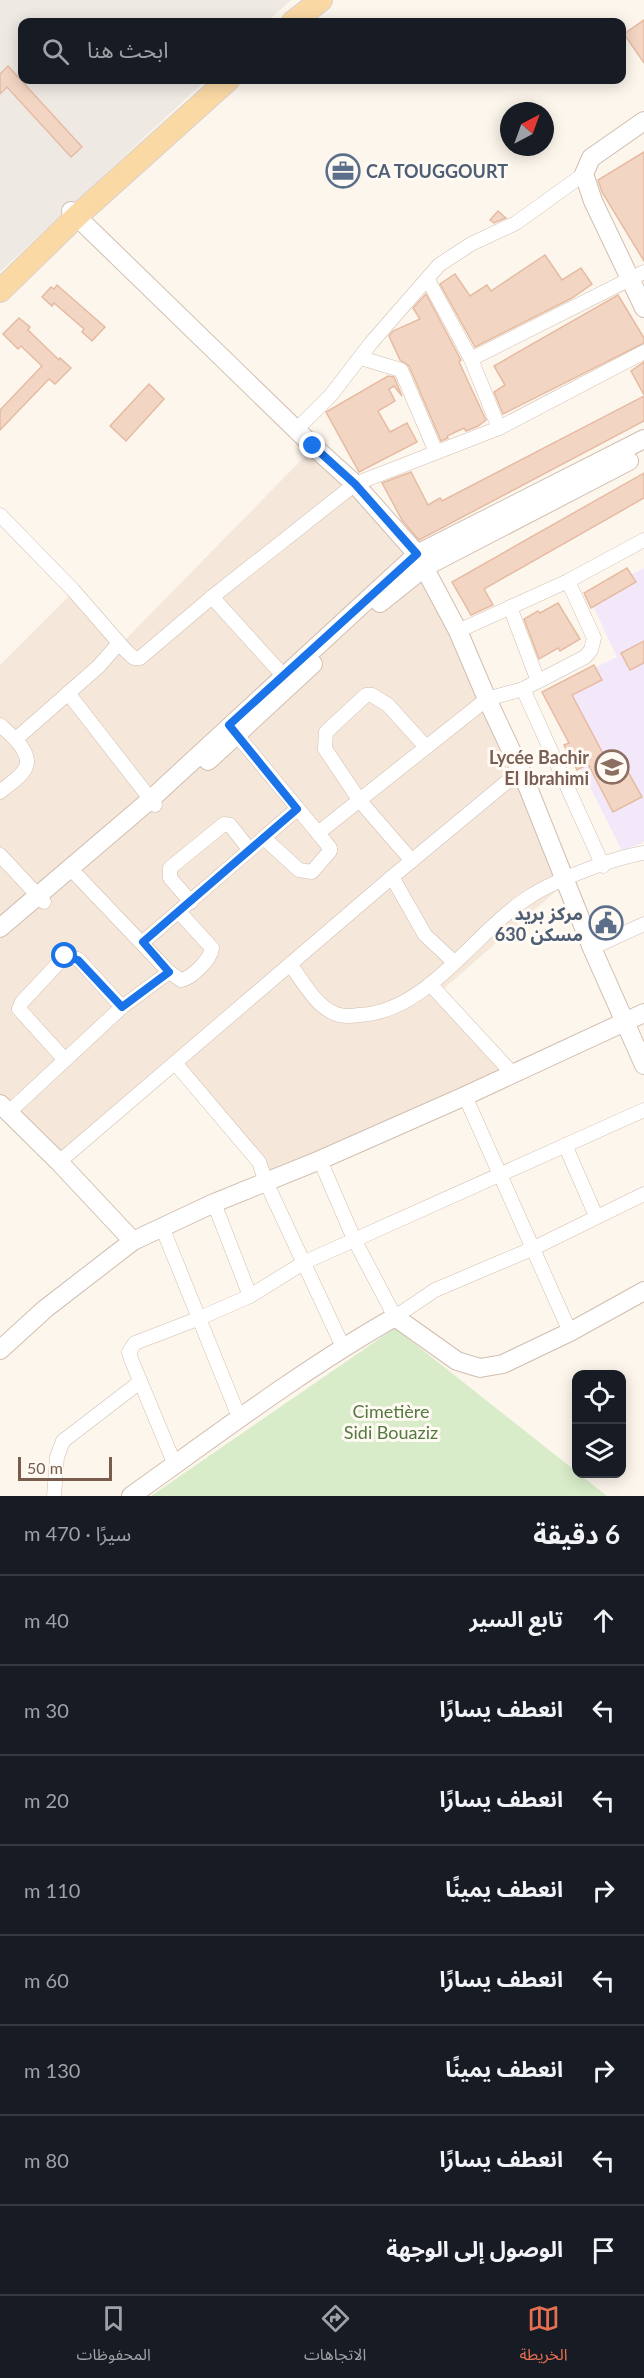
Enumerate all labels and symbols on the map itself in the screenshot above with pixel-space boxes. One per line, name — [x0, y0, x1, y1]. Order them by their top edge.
north arrow — [500, 102, 554, 156]
office icon: CA TOUGGOURT — [325, 153, 361, 189]
place label: CA TOUGGOURT — [366, 160, 508, 182]
route end — [299, 432, 325, 458]
place label: Lycée Bachir El Ibrahimi — [489, 746, 589, 789]
school or university icon: Lycée Bachir El Ibrahimi — [594, 749, 630, 785]
place label: مركز بريد 630 مسكن — [495, 902, 583, 945]
public building icon: مركز بريد 630 مسكن — [588, 905, 624, 941]
route start — [51, 942, 77, 968]
park label: Cimetière Sidi Bouaziz — [344, 1400, 438, 1443]
scale bar — [18, 1454, 112, 1482]

